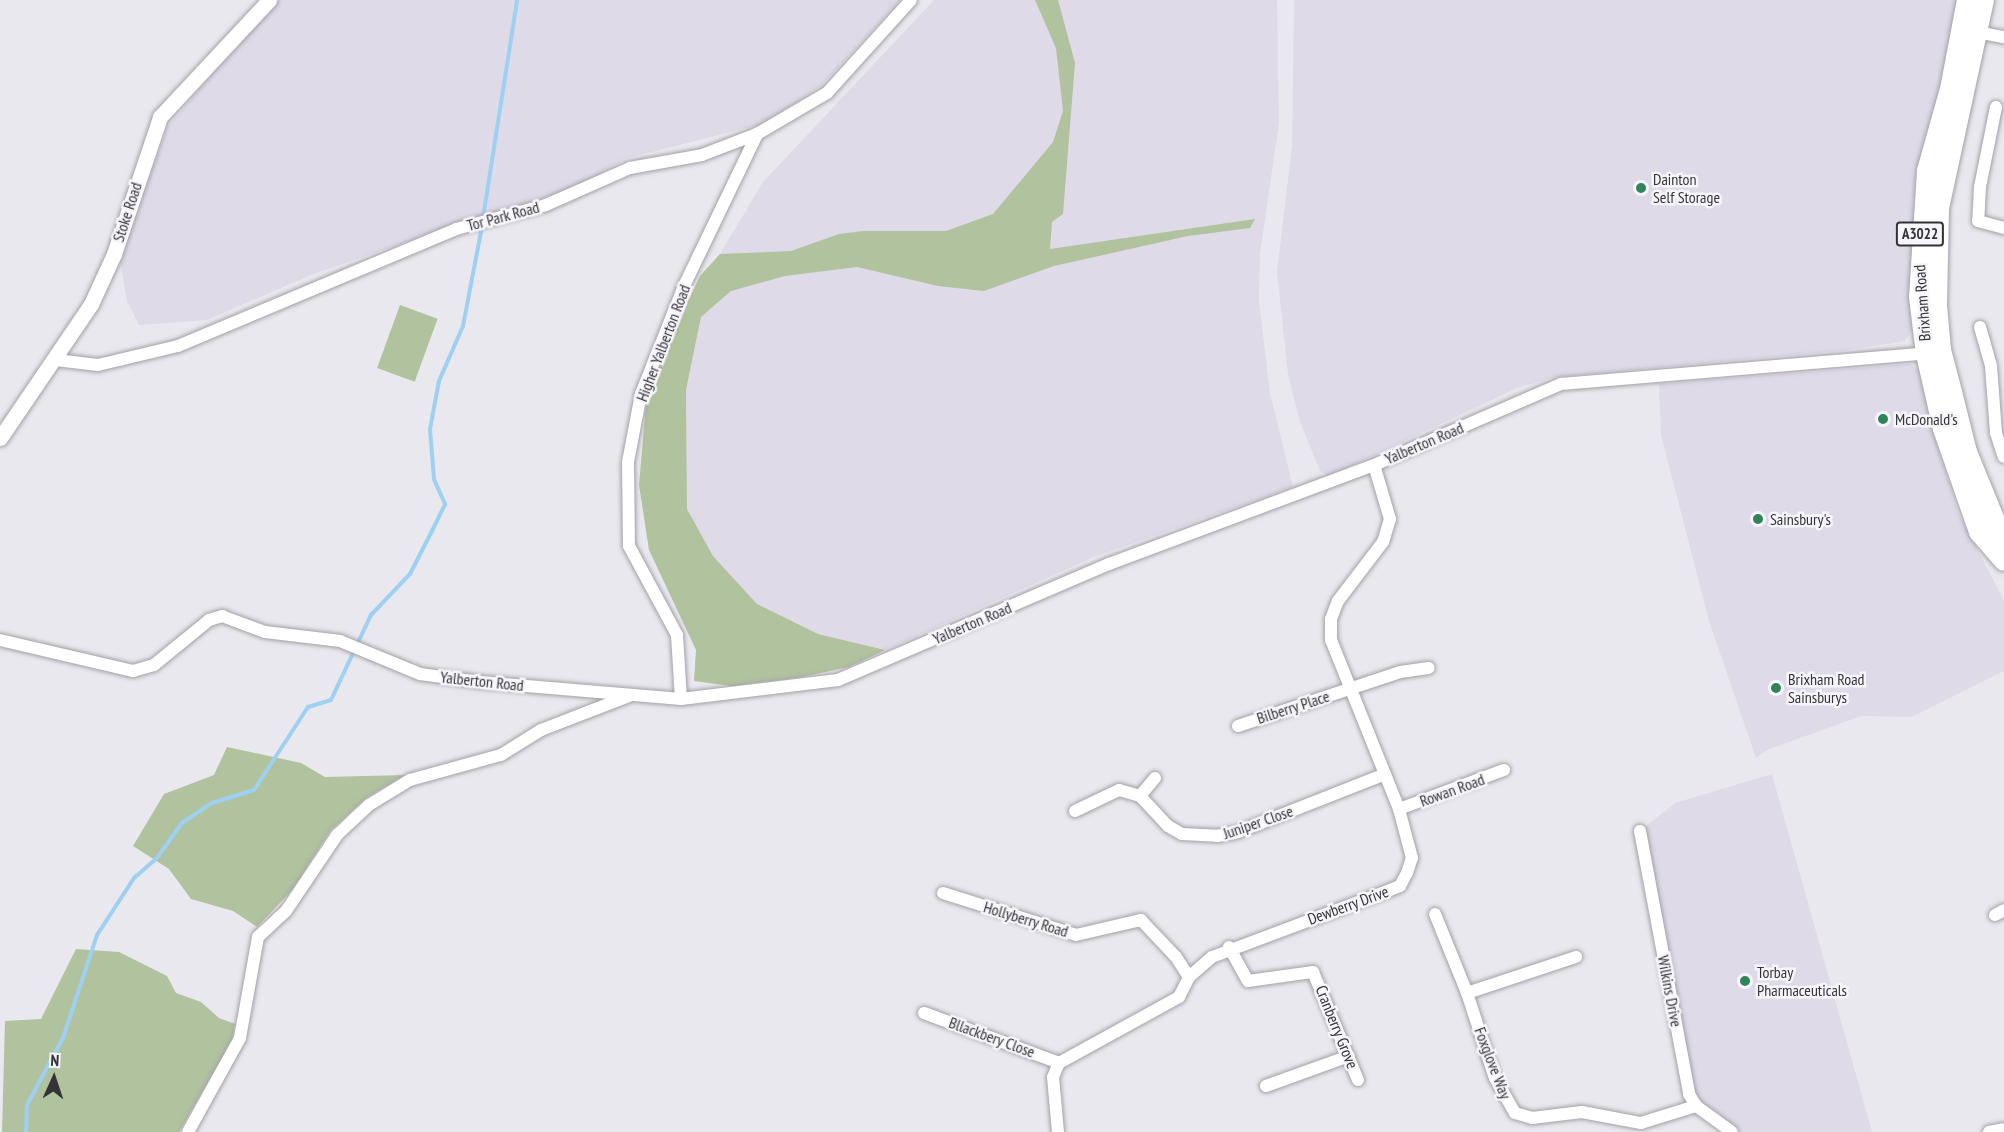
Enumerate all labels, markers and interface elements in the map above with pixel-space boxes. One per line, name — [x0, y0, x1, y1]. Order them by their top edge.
place label: Dainton Self Storage — [1653, 169, 1720, 207]
street label: Stoke Road — [108, 180, 146, 244]
marker: Dainton Self Storage — [1634, 181, 1648, 195]
street label: Tor Park Road — [464, 197, 542, 235]
road number: A3022 — [1894, 222, 1946, 246]
street label: Brixham Road — [1910, 264, 1934, 342]
street label: Higher Yalberton Road — [632, 282, 694, 404]
place label: McDonald's — [1895, 409, 1958, 429]
marker: McDonald's — [1876, 412, 1890, 426]
street label: Yalberton Road — [1382, 418, 1466, 468]
place label: Sainsbury's — [1770, 509, 1831, 529]
marker: Sainsbury's — [1751, 512, 1765, 526]
street label: Yalberton Road — [930, 598, 1014, 648]
street label: Yalberton Road — [439, 667, 525, 695]
place label: Brixham Road Sainsburys — [1788, 669, 1865, 707]
marker: Brixham Road Sainsburys — [1769, 681, 1783, 695]
street label: Bilberry Place — [1254, 686, 1332, 728]
street label: Rowan Road — [1417, 769, 1487, 811]
street label: Juniper Close — [1221, 801, 1295, 843]
street label: Dewberry Drive — [1305, 881, 1391, 929]
street label: Hollyberry Road — [981, 897, 1071, 941]
street label: Wilkins Drive — [1654, 954, 1686, 1028]
place label: Torbay Pharmaceuticals — [1757, 962, 1847, 1000]
marker: Torbay Pharmaceuticals — [1738, 974, 1752, 988]
street label: Cranberry Grove — [1312, 982, 1362, 1072]
street label: Bllackbery Close — [946, 1012, 1038, 1062]
street label: Foxglove Way — [1470, 1024, 1516, 1102]
north arrow — [24, 1048, 84, 1108]
text: N — [50, 1050, 60, 1070]

